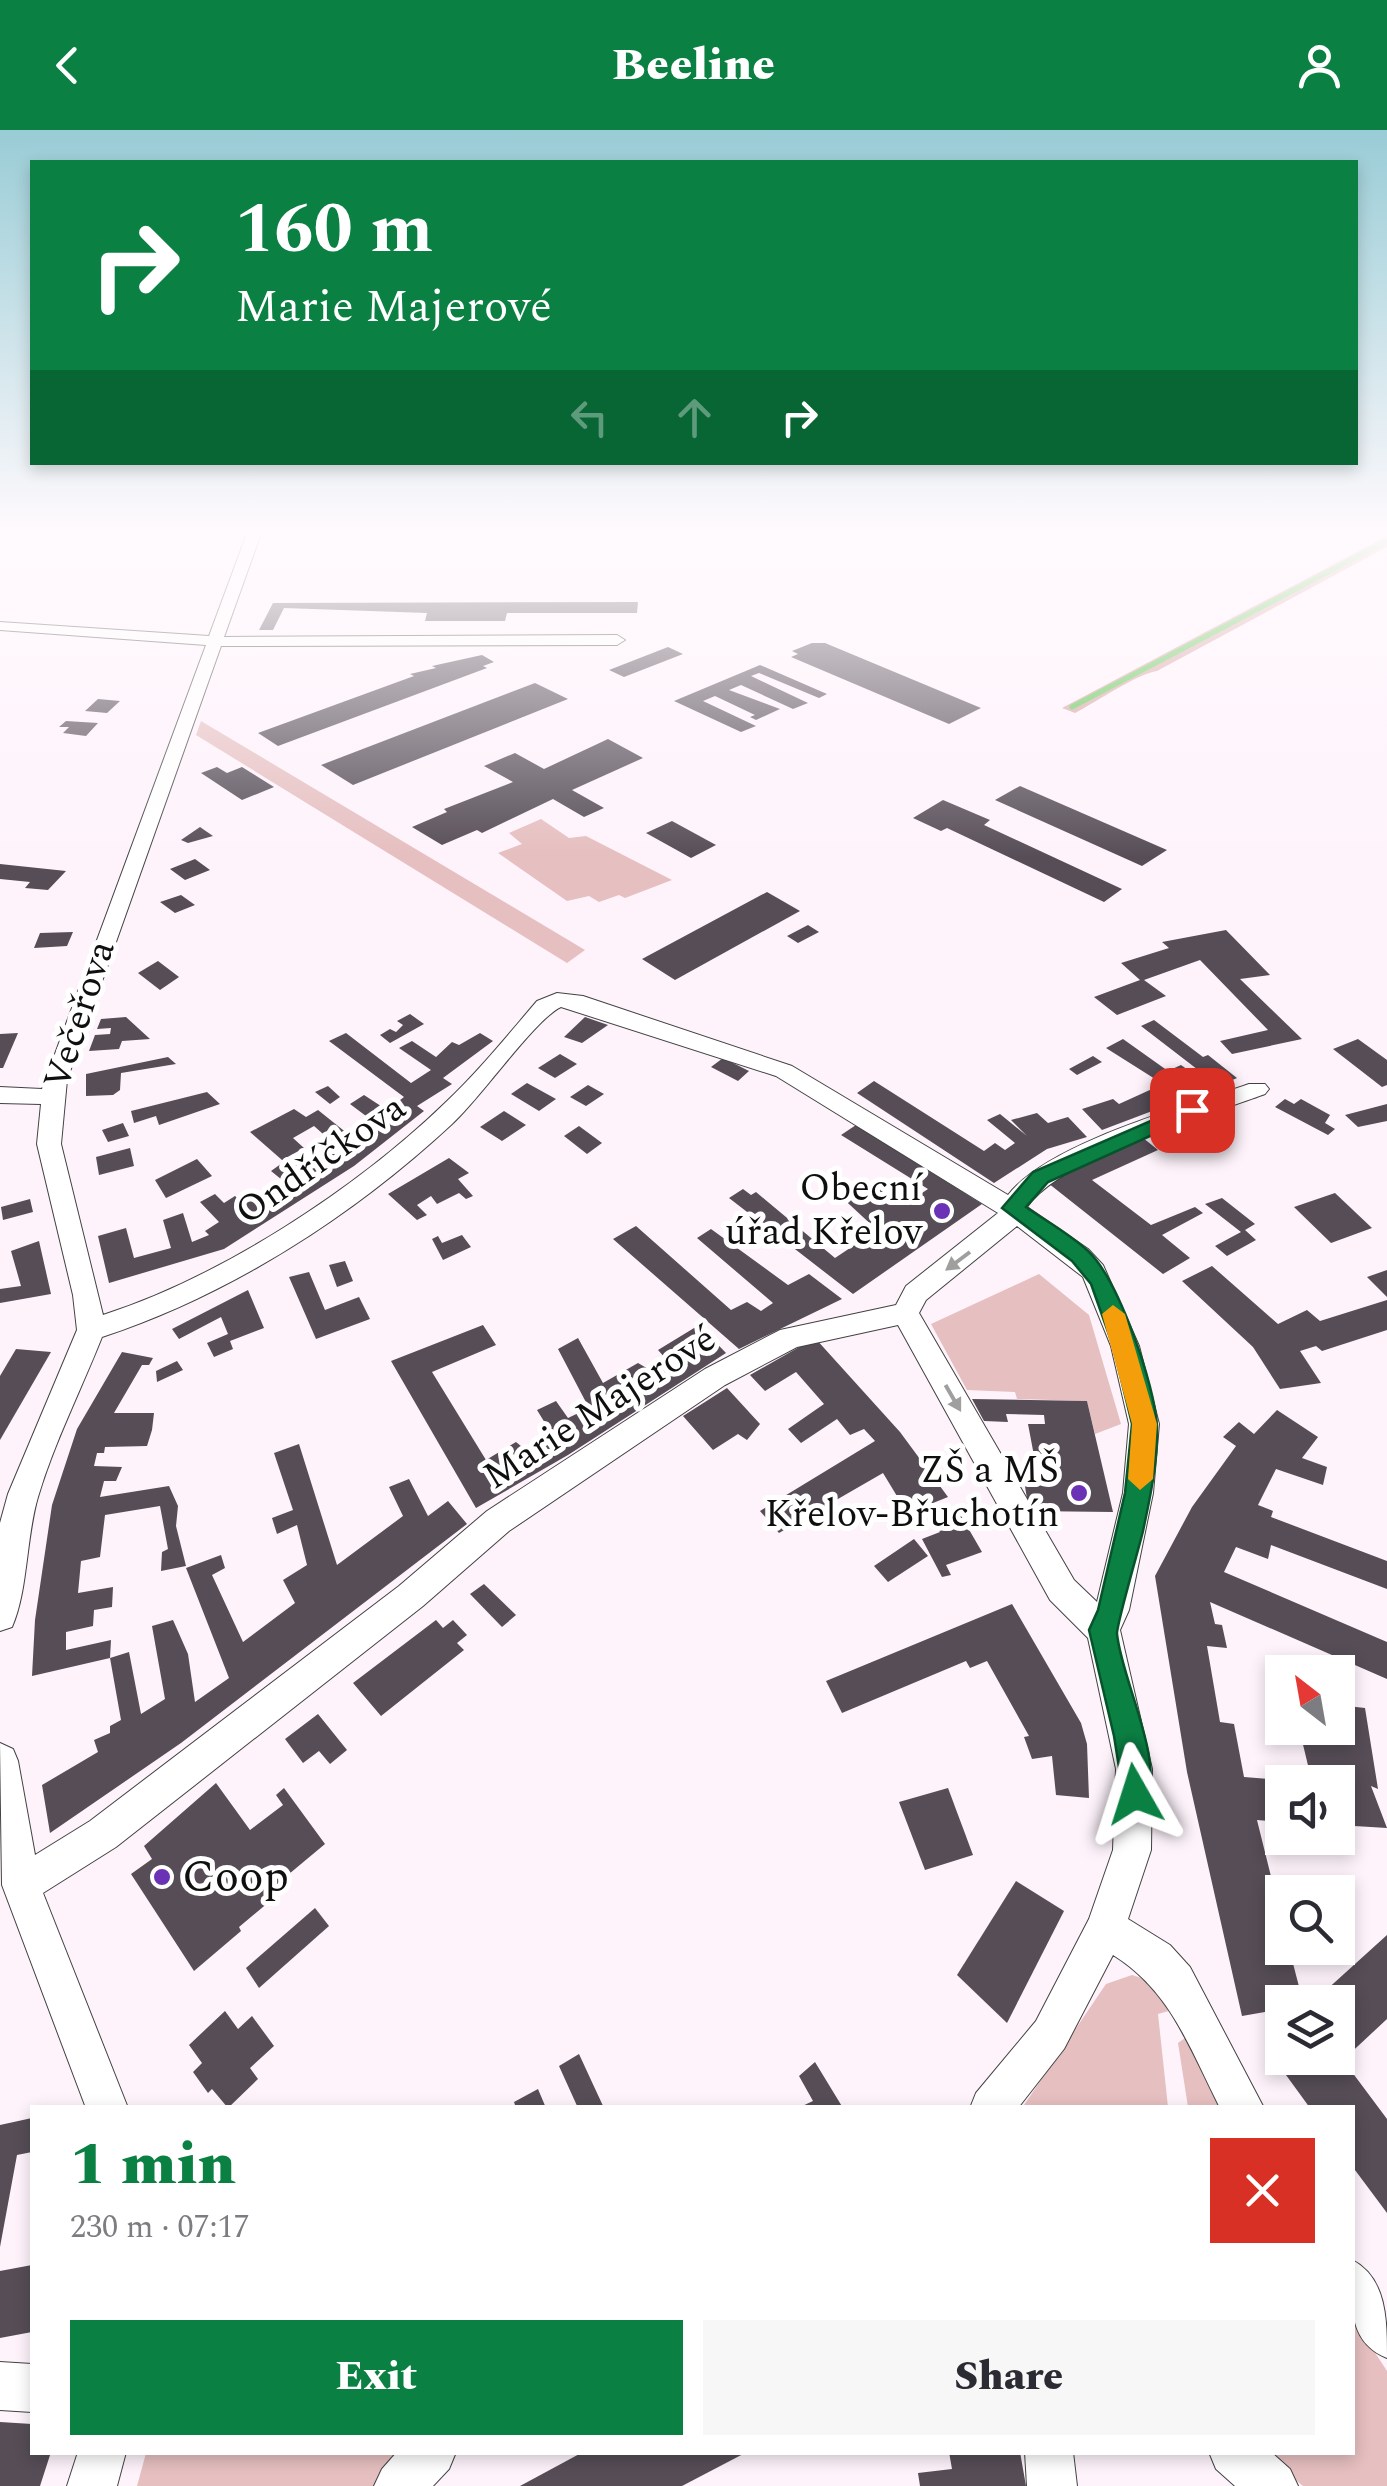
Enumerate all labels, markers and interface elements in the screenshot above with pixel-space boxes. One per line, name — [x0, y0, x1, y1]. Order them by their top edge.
text: Beeline — [612, 31, 775, 100]
icon: back — [40, 38, 95, 93]
icon: person — [1292, 38, 1347, 93]
text: 160 m — [235, 177, 433, 283]
icon: right — [70, 200, 200, 330]
text: Marie Majerové — [235, 273, 552, 342]
icon: left — [562, 390, 617, 445]
icon: ahead — [667, 390, 722, 445]
icon: right — [772, 390, 827, 445]
street label: Večeřova — [29, 933, 131, 1097]
pin — [1150, 1068, 1235, 1153]
street label: Ondříčkova — [224, 1080, 419, 1240]
icon: arrive — [1165, 1083, 1220, 1138]
place label: Obecní úřad Křelov — [725, 1160, 924, 1262]
marker: Obecní úřad Křelov — [931, 1200, 953, 1222]
one-way arrow — [945, 1250, 971, 1271]
street label: Marie Majerové — [472, 1311, 728, 1505]
one-way arrow — [944, 1384, 961, 1413]
place label: ZŠ a MŠ Křelov-Břuchotín — [765, 1442, 1059, 1544]
marker: ZŠ a MŠ Křelov-Břuchotín — [1068, 1482, 1090, 1504]
north arrow — [1265, 1655, 1355, 1745]
map controls — [1265, 1655, 1355, 2075]
position arrow — [1083, 1742, 1187, 1846]
button: sound — [1265, 1765, 1355, 1855]
place label: Coop — [182, 1843, 289, 1912]
marker: Coop — [151, 1866, 173, 1888]
button: search — [1265, 1875, 1355, 1965]
button: layers — [1265, 1985, 1355, 2075]
text: 1 min — [70, 2119, 236, 2211]
button: close — [1210, 2138, 1315, 2243]
text: 230 m · 07:17 — [70, 2203, 250, 2252]
button: Exit — [70, 2320, 683, 2435]
button: Share — [703, 2320, 1315, 2435]

